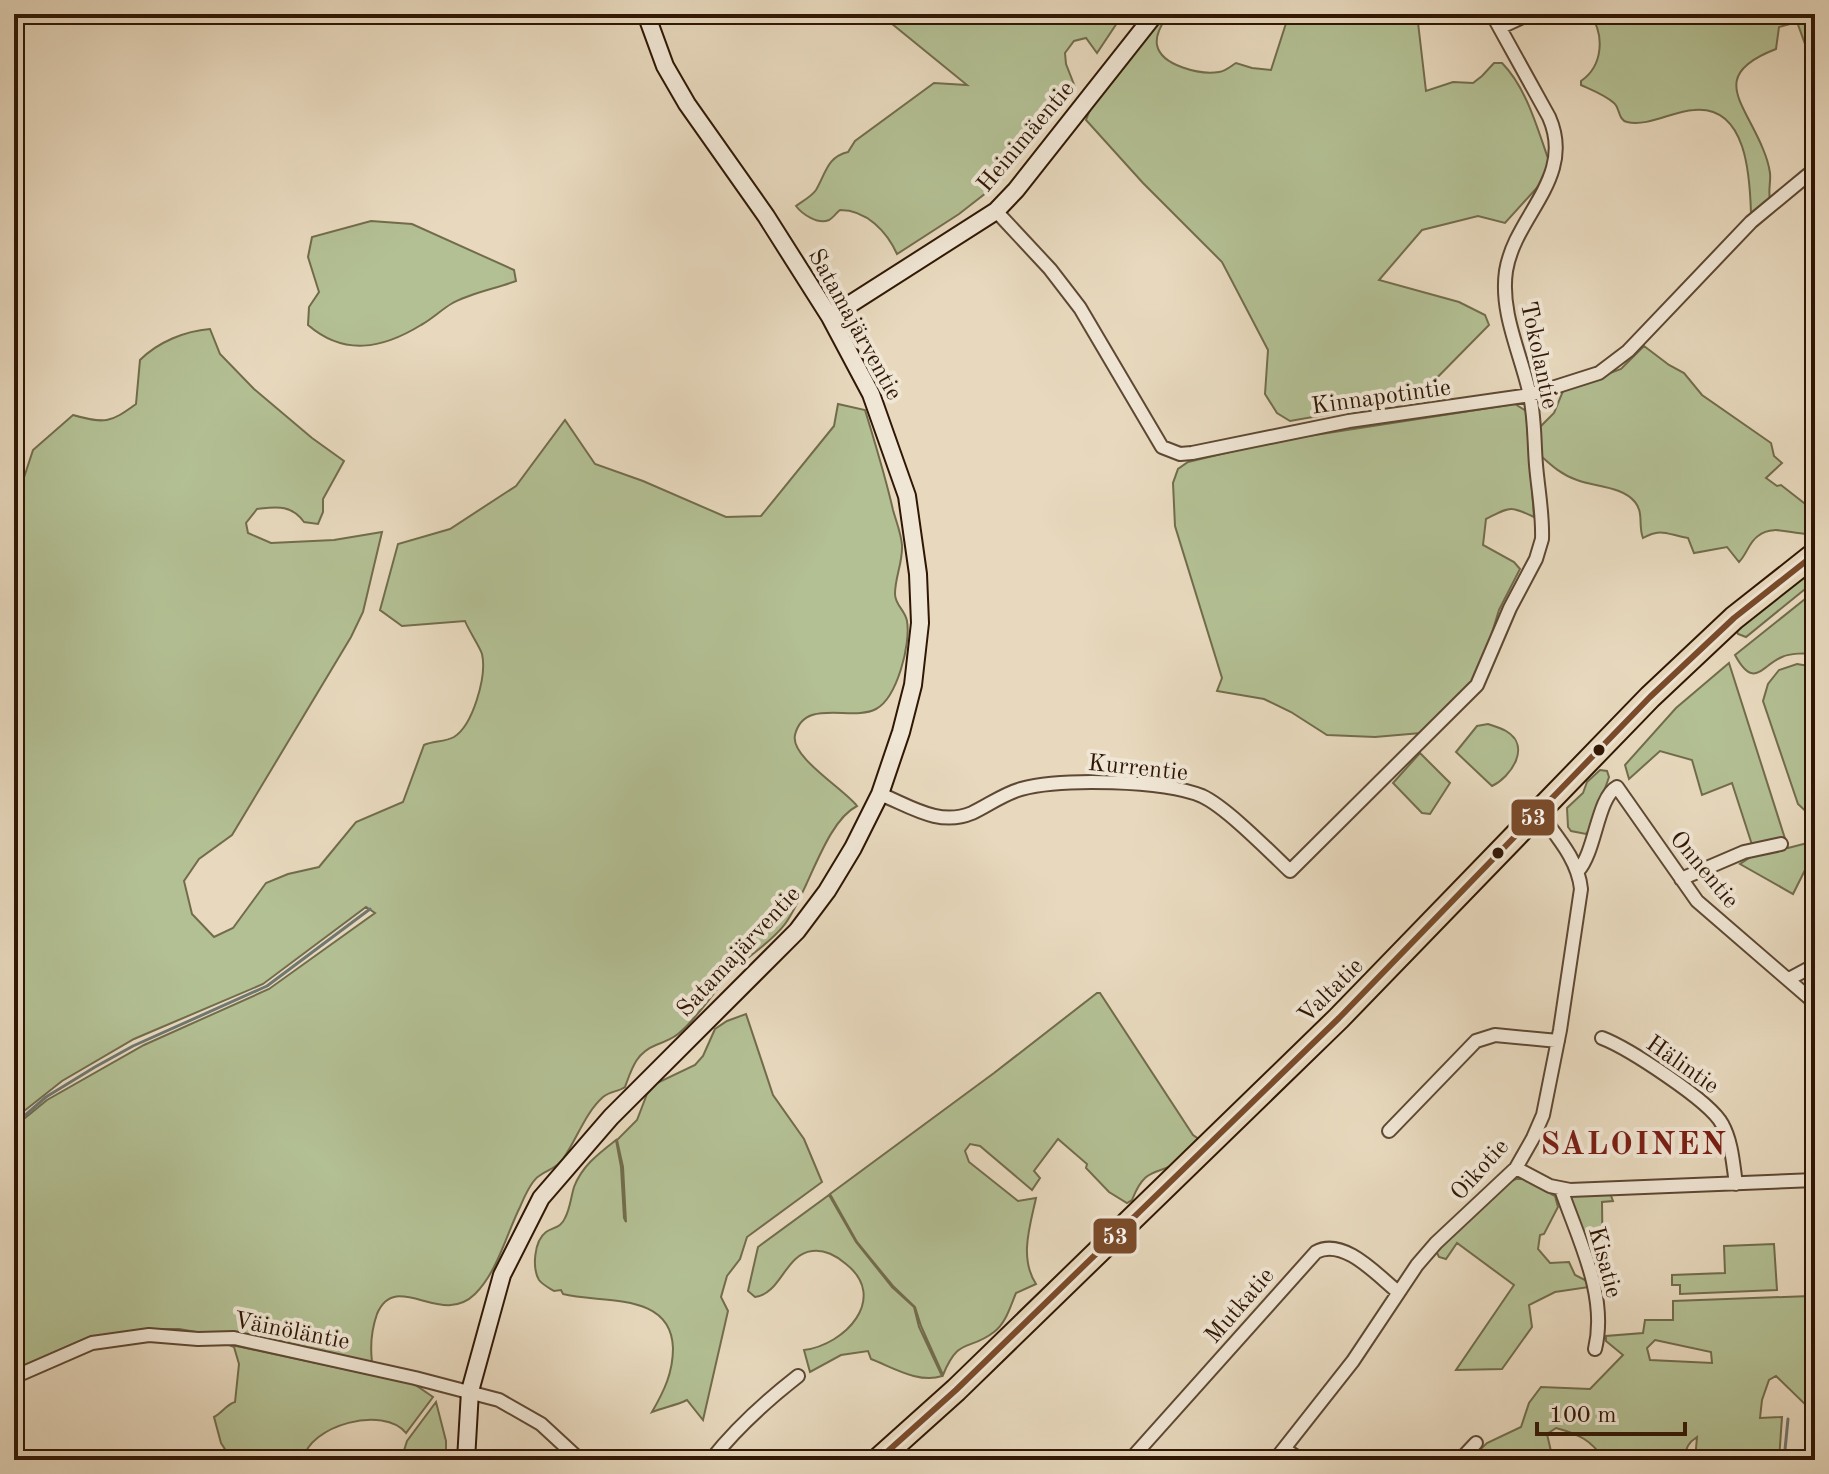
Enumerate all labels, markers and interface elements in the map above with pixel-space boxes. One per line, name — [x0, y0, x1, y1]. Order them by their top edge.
street label: Heinimäentie — [973, 77, 1080, 197]
street label: Satamajärventie — [803, 245, 906, 405]
street label: Tokolantie — [1515, 300, 1561, 411]
street label: Kinnapotintie — [1310, 376, 1453, 420]
unlabelled marker — [1591, 742, 1607, 758]
street label: Kurrentie — [1087, 752, 1189, 786]
line badge: 53 — [1510, 798, 1556, 837]
text: 53 — [1520, 808, 1546, 830]
street label: Onnentie — [1665, 827, 1742, 913]
unlabelled marker — [1490, 845, 1506, 861]
street label: Satamajärventie — [673, 882, 806, 1022]
street label: Valtatie — [1294, 954, 1369, 1029]
street label: Hälintie — [1641, 1032, 1723, 1099]
district label: SALOINEN — [1540, 1130, 1728, 1162]
street label: Oikotie — [1447, 1135, 1514, 1206]
line badge: 53 — [1092, 1217, 1138, 1255]
street label: Kisatie — [1583, 1224, 1625, 1301]
text: 53 — [1102, 1227, 1128, 1249]
street label: Mutkatie — [1201, 1264, 1280, 1349]
street label: Väinöläntie — [232, 1309, 352, 1355]
scale bar — [1537, 1386, 1685, 1436]
text: 100 m — [1549, 1404, 1617, 1428]

